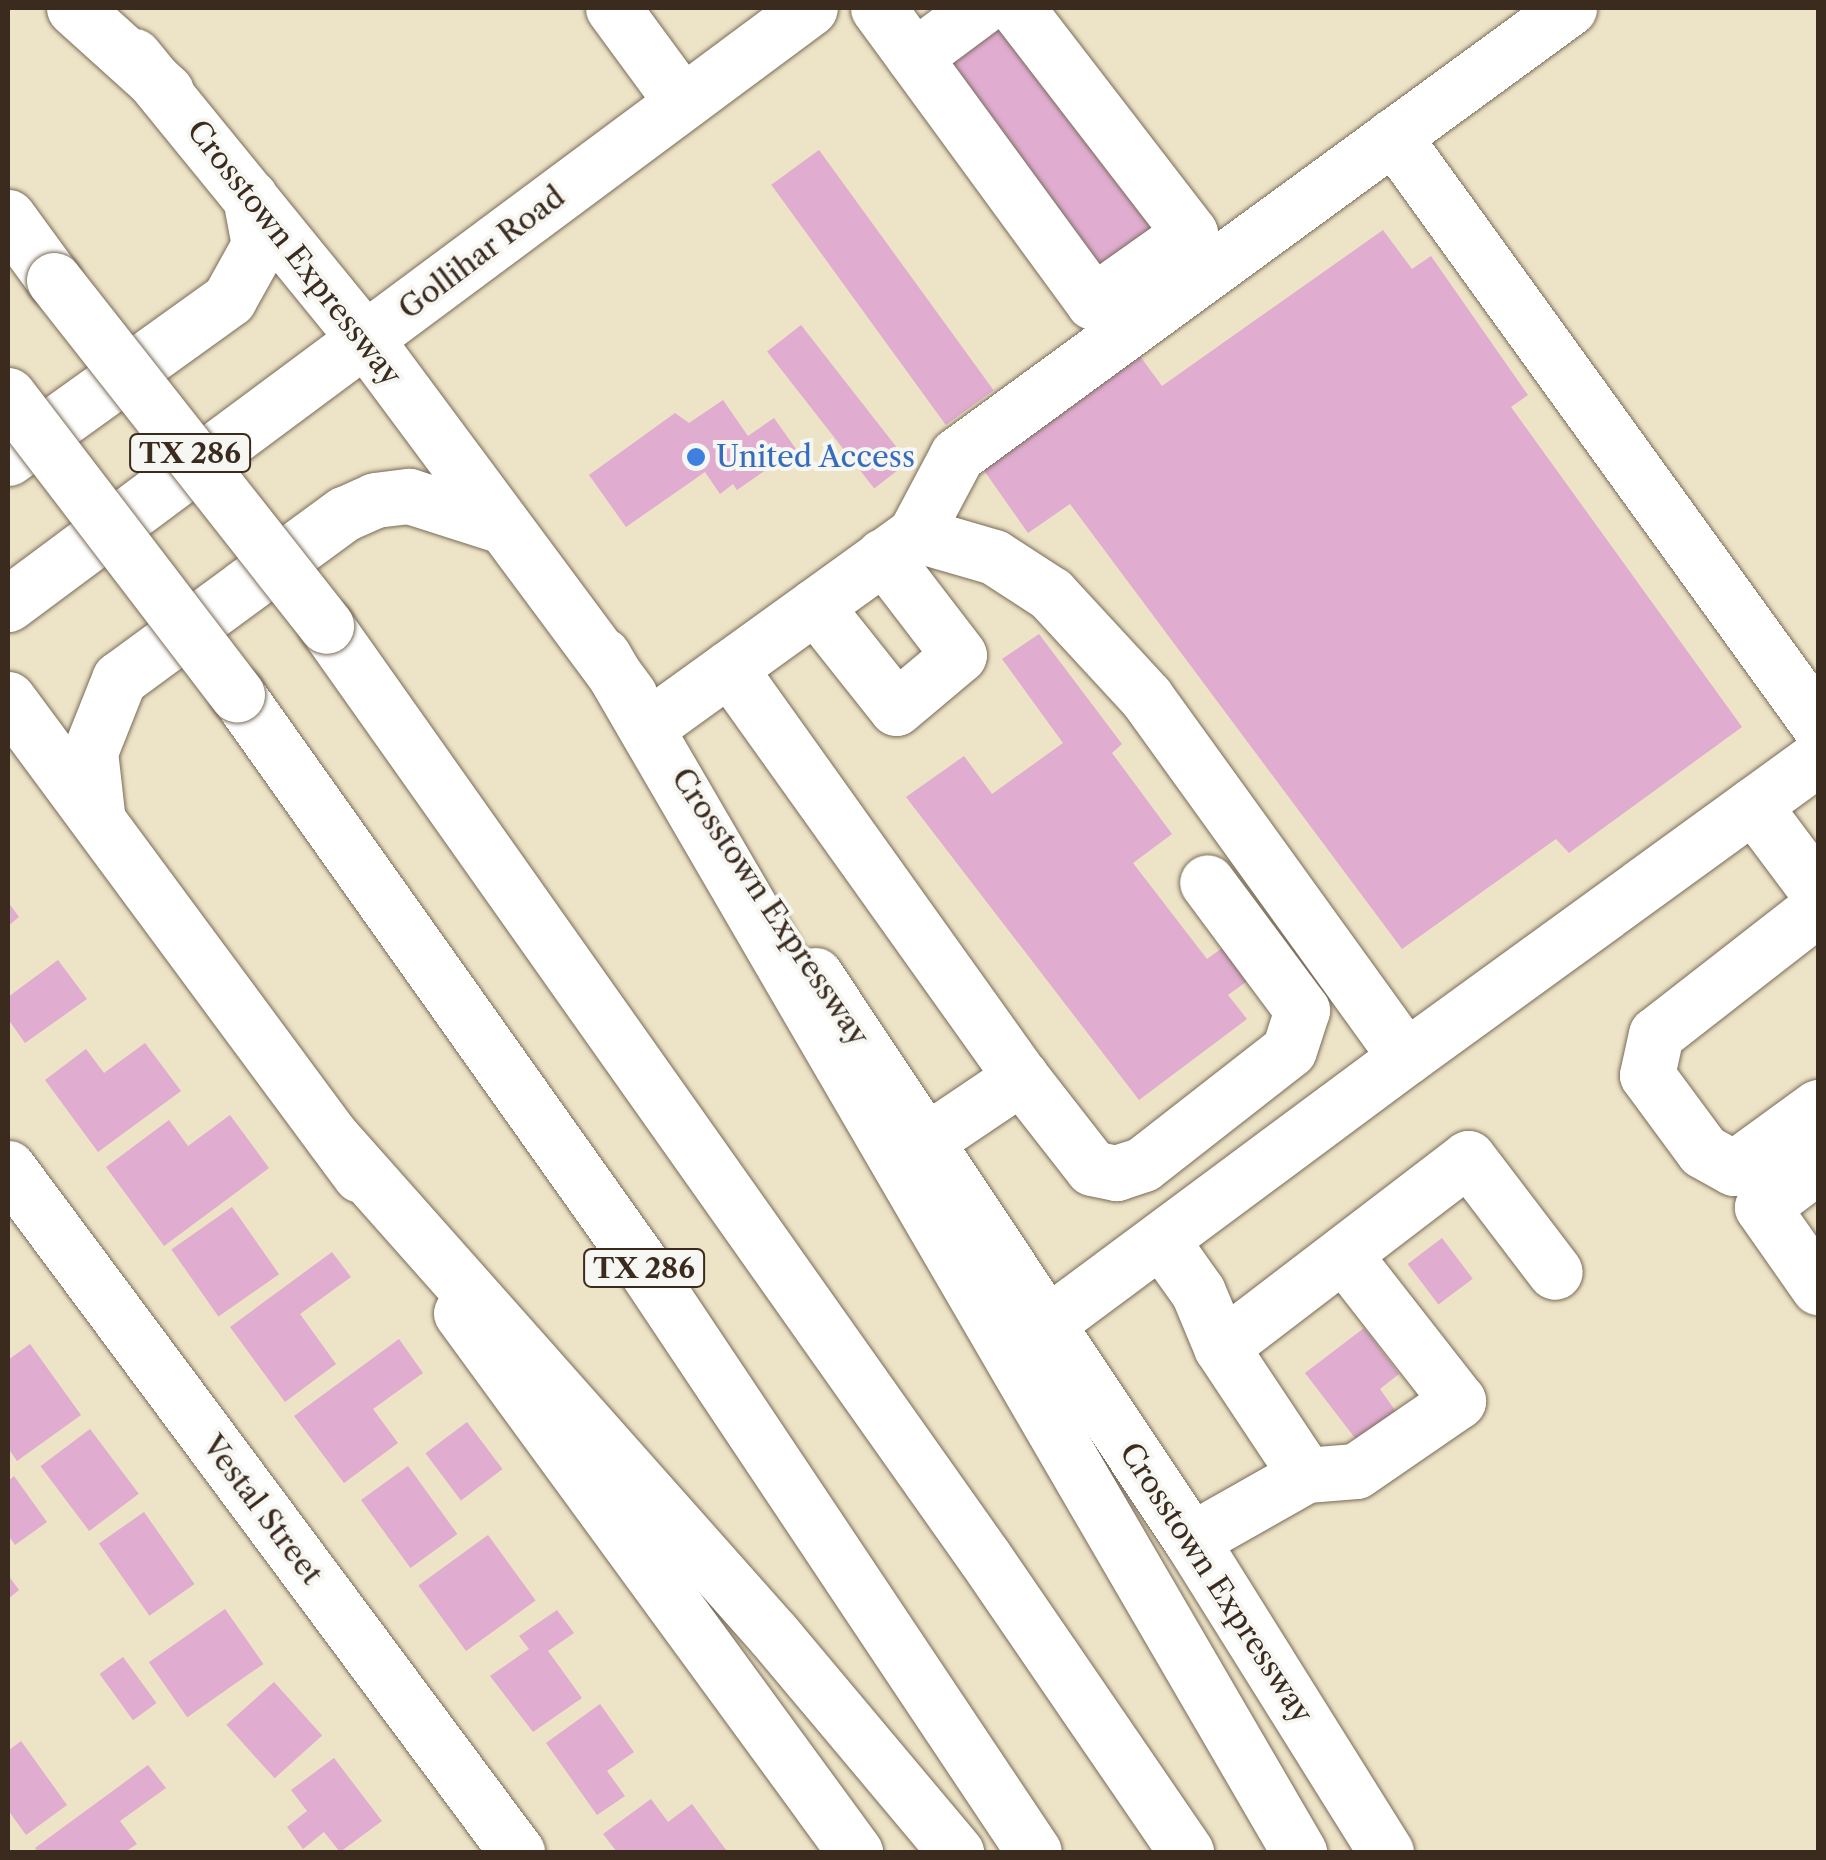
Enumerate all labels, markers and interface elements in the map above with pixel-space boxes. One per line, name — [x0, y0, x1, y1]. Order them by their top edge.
street label: Crosstown Expressway — [179, 113, 409, 393]
street label: Gollihar Road — [392, 179, 572, 327]
road number: TX 286 — [128, 430, 252, 476]
place label: United Access — [716, 439, 916, 475]
marker: United Access — [685, 446, 707, 468]
street label: Crosstown Expressway — [664, 761, 876, 1053]
road number: TX 286 — [582, 1245, 706, 1291]
street label: Vestal Street — [194, 1428, 330, 1592]
street label: Crosstown Expressway — [1112, 1436, 1320, 1730]

